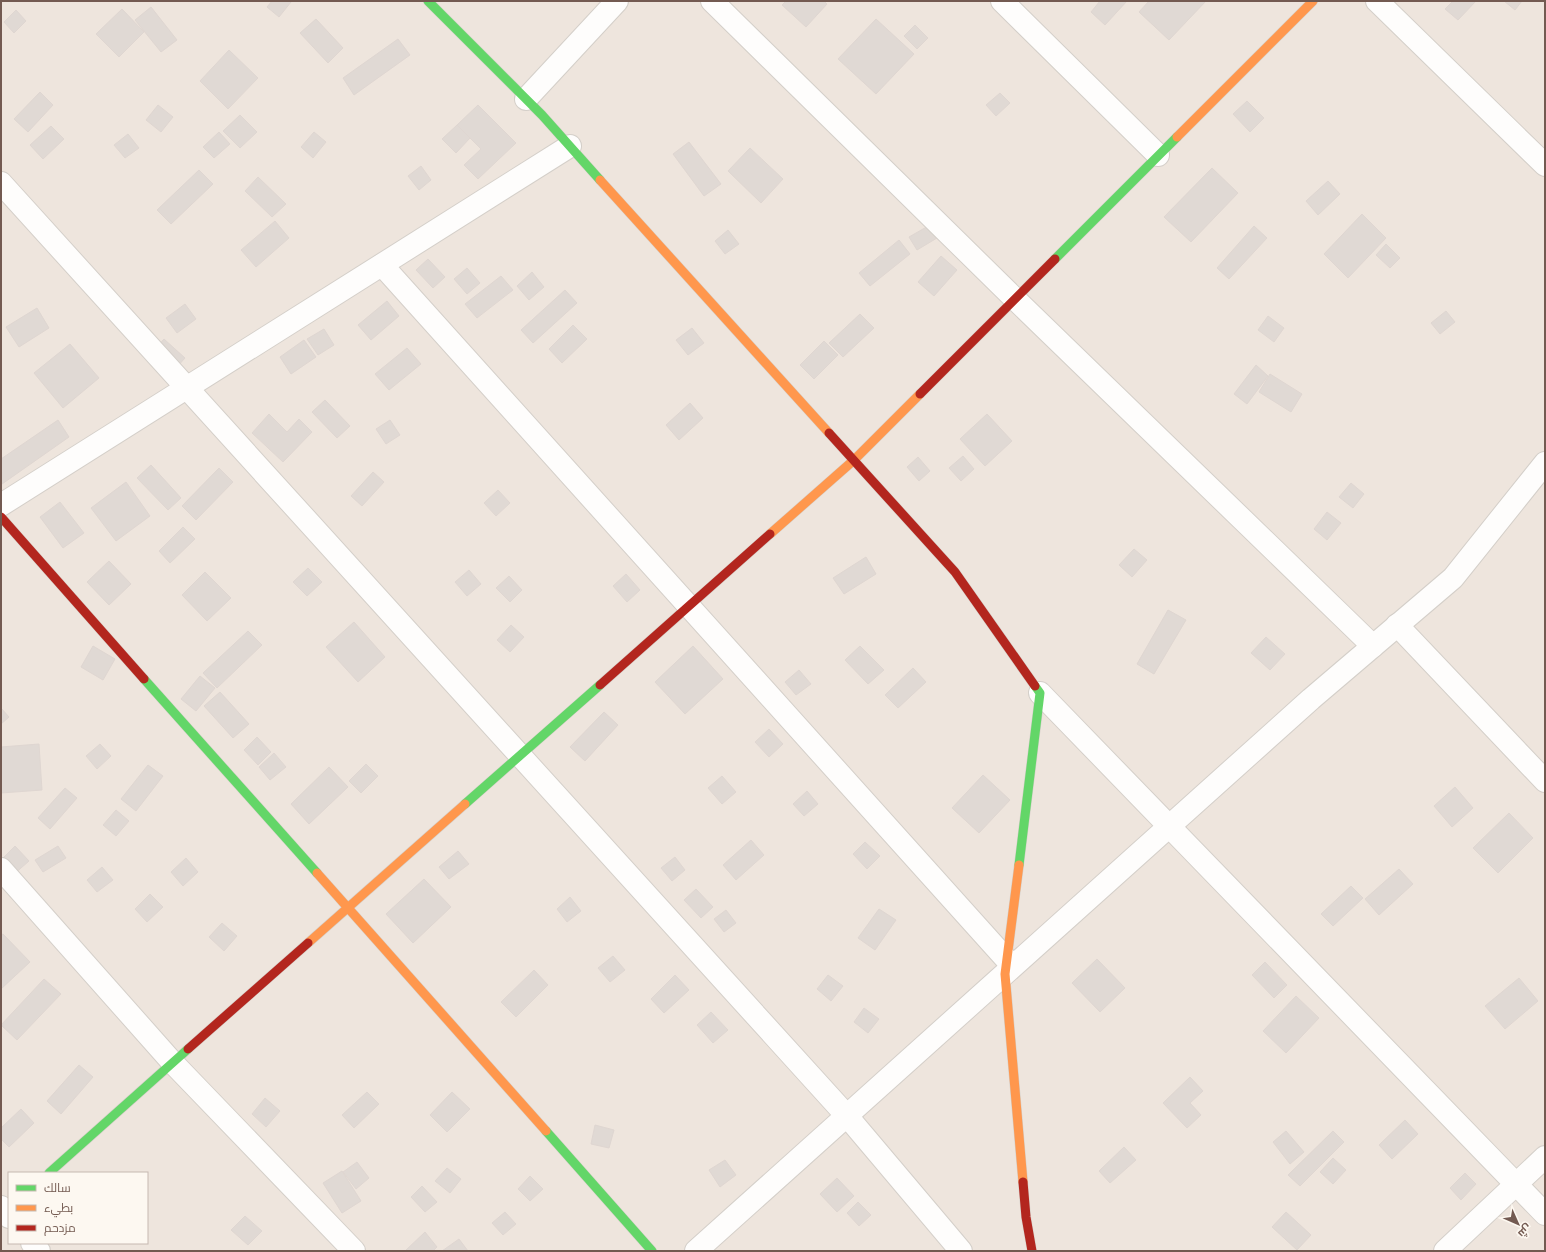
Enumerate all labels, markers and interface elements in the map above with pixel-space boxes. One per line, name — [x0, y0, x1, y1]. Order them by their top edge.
legend — [8, 1172, 148, 1244]
text: سالك — [44, 1179, 71, 1196]
text: بطيء — [44, 1199, 73, 1218]
north arrow — [1498, 1204, 1538, 1244]
text: مزدحم — [44, 1219, 76, 1236]
text: ش — [1515, 1221, 1536, 1242]

